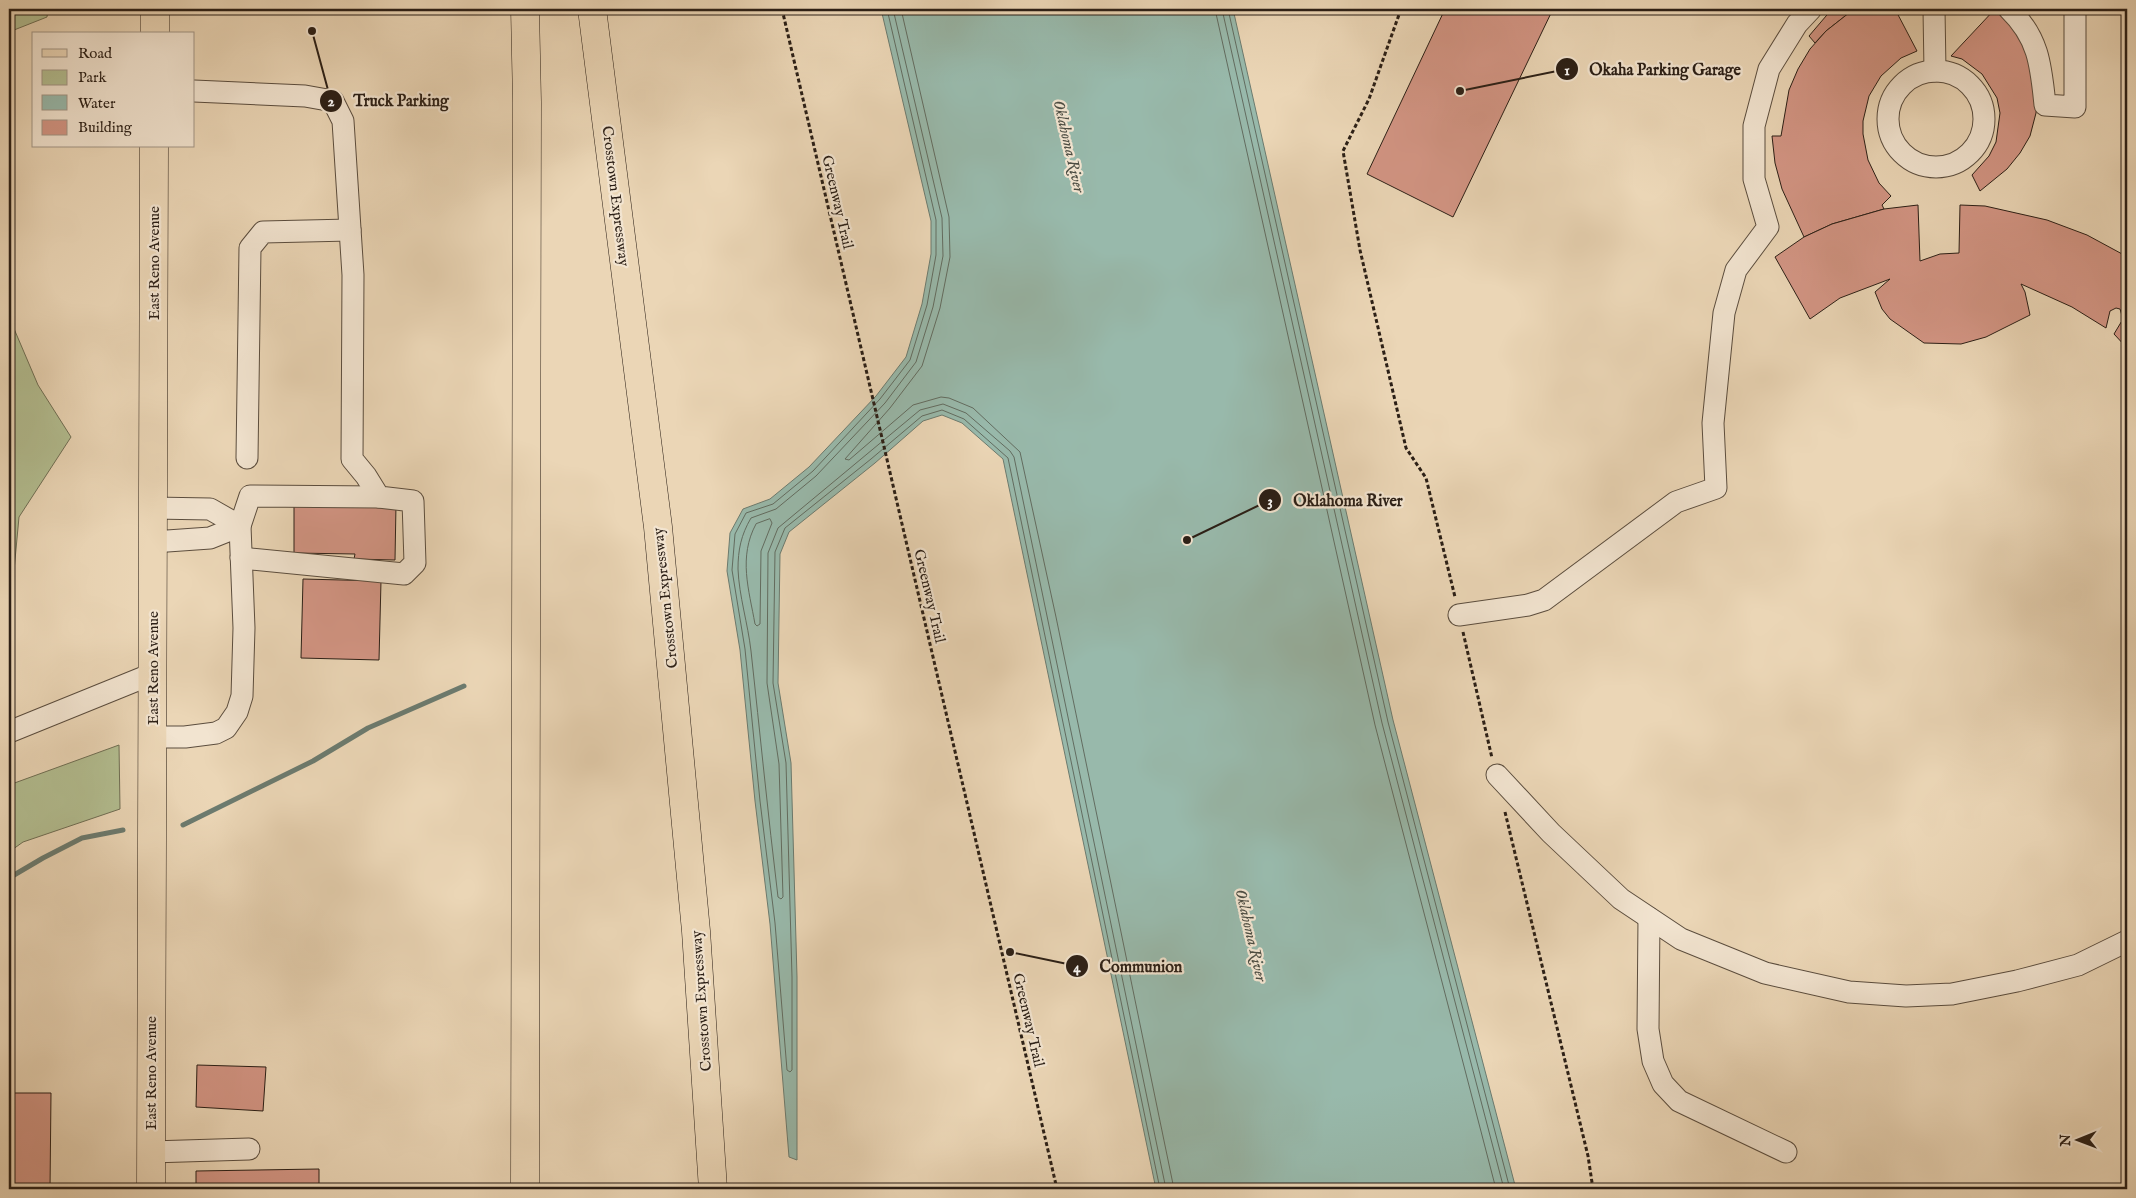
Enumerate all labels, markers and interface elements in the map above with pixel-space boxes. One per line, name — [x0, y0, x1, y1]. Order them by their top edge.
legend — [32, 32, 195, 148]
text: Road — [78, 44, 113, 63]
callout: Okaha Parking Garage — [1554, 54, 1751, 85]
text: 1 — [1564, 61, 1570, 80]
text: Okaha Parking Garage — [1589, 61, 1741, 81]
text: Park — [78, 68, 108, 87]
callout: Truck Parking — [318, 85, 458, 116]
text: 2 — [327, 92, 335, 111]
text: Truck Parking — [352, 92, 450, 112]
text: Water — [78, 94, 116, 113]
water label: Oklahoma River — [1048, 98, 1089, 196]
text: Building — [78, 118, 133, 137]
street label: Crosstown Expressway — [597, 125, 634, 268]
street label: Greenway Trail — [817, 153, 858, 252]
street label: East Reno Avenue — [145, 206, 164, 320]
callout: Oklahoma River — [1258, 485, 1412, 516]
text: 3 — [1267, 492, 1273, 511]
text: Oklahoma River — [1293, 492, 1403, 512]
street label: Crosstown Expressway — [649, 526, 682, 669]
street label: Greenway Trail — [909, 547, 950, 646]
street label: East Reno Avenue — [144, 611, 163, 725]
water label: Oklahoma River — [1230, 887, 1271, 985]
street label: Crosstown Expressway — [687, 929, 716, 1072]
callout: Communion — [1065, 951, 1193, 982]
text: 4 — [1073, 958, 1081, 977]
text: Communion — [1100, 958, 1183, 978]
street label: Greenway Trail — [1008, 971, 1049, 1070]
street label: East Reno Avenue — [142, 1016, 161, 1130]
north arrow — [2054, 1116, 2104, 1166]
text: N — [2057, 1134, 2075, 1147]

